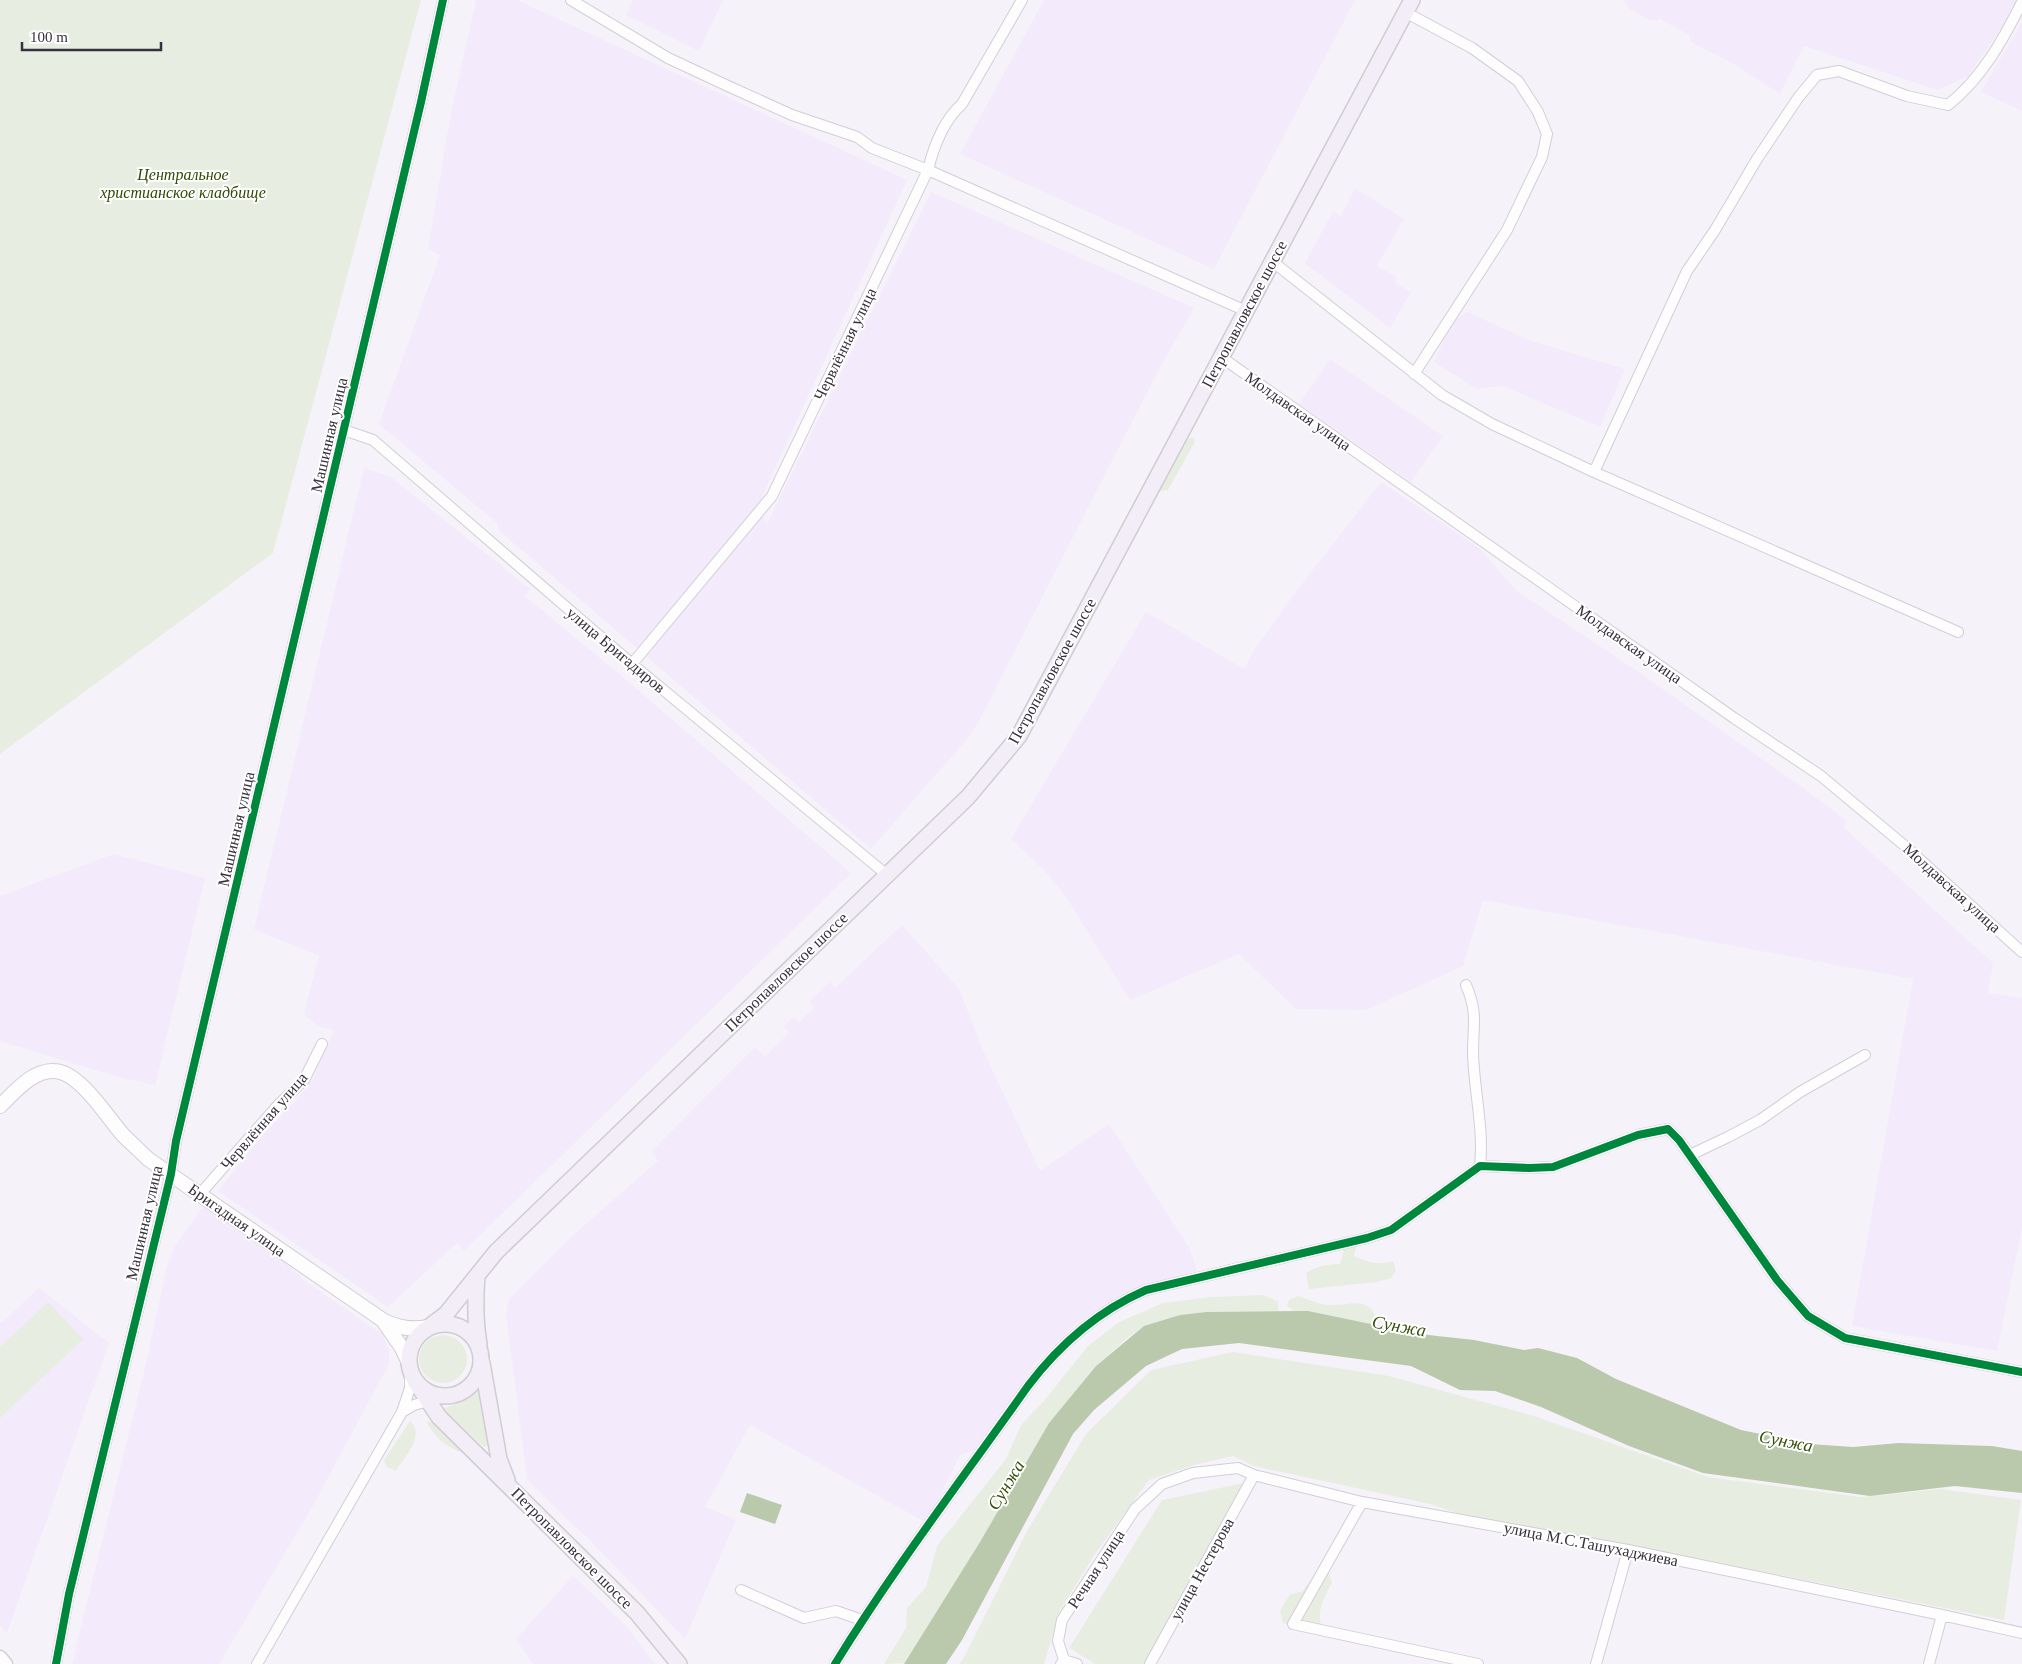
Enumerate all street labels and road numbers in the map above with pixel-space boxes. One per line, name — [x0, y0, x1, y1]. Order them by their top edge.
street label: Петропавловское шоссе — [1198, 238, 1291, 391]
street label: Червлённая улица — [810, 285, 881, 403]
street label: Молдавская улица — [1241, 368, 1354, 455]
street label: Машинная улица — [308, 376, 351, 494]
street label: Петропавловское шоссе — [1005, 595, 1100, 747]
street label: Молдавская улица — [1572, 601, 1685, 688]
street label: улица Бригадиров — [563, 604, 669, 697]
street label: Машинная улица — [215, 770, 258, 888]
street label: Молдавская улица — [1899, 840, 2004, 937]
street label: Петропавловское шоссе — [721, 909, 852, 1036]
street label: Червлённая улица — [217, 1069, 312, 1174]
street label: Машинная улица — [123, 1164, 166, 1282]
street label: Бригадная улица — [185, 1180, 289, 1261]
street label: Петропавловское шоссе — [507, 1484, 636, 1613]
street label: улица Нестерова — [1167, 1515, 1238, 1624]
street label: улица М.С.Ташухаджиева — [1502, 1519, 1680, 1570]
street label: Речная улица — [1064, 1527, 1128, 1612]

